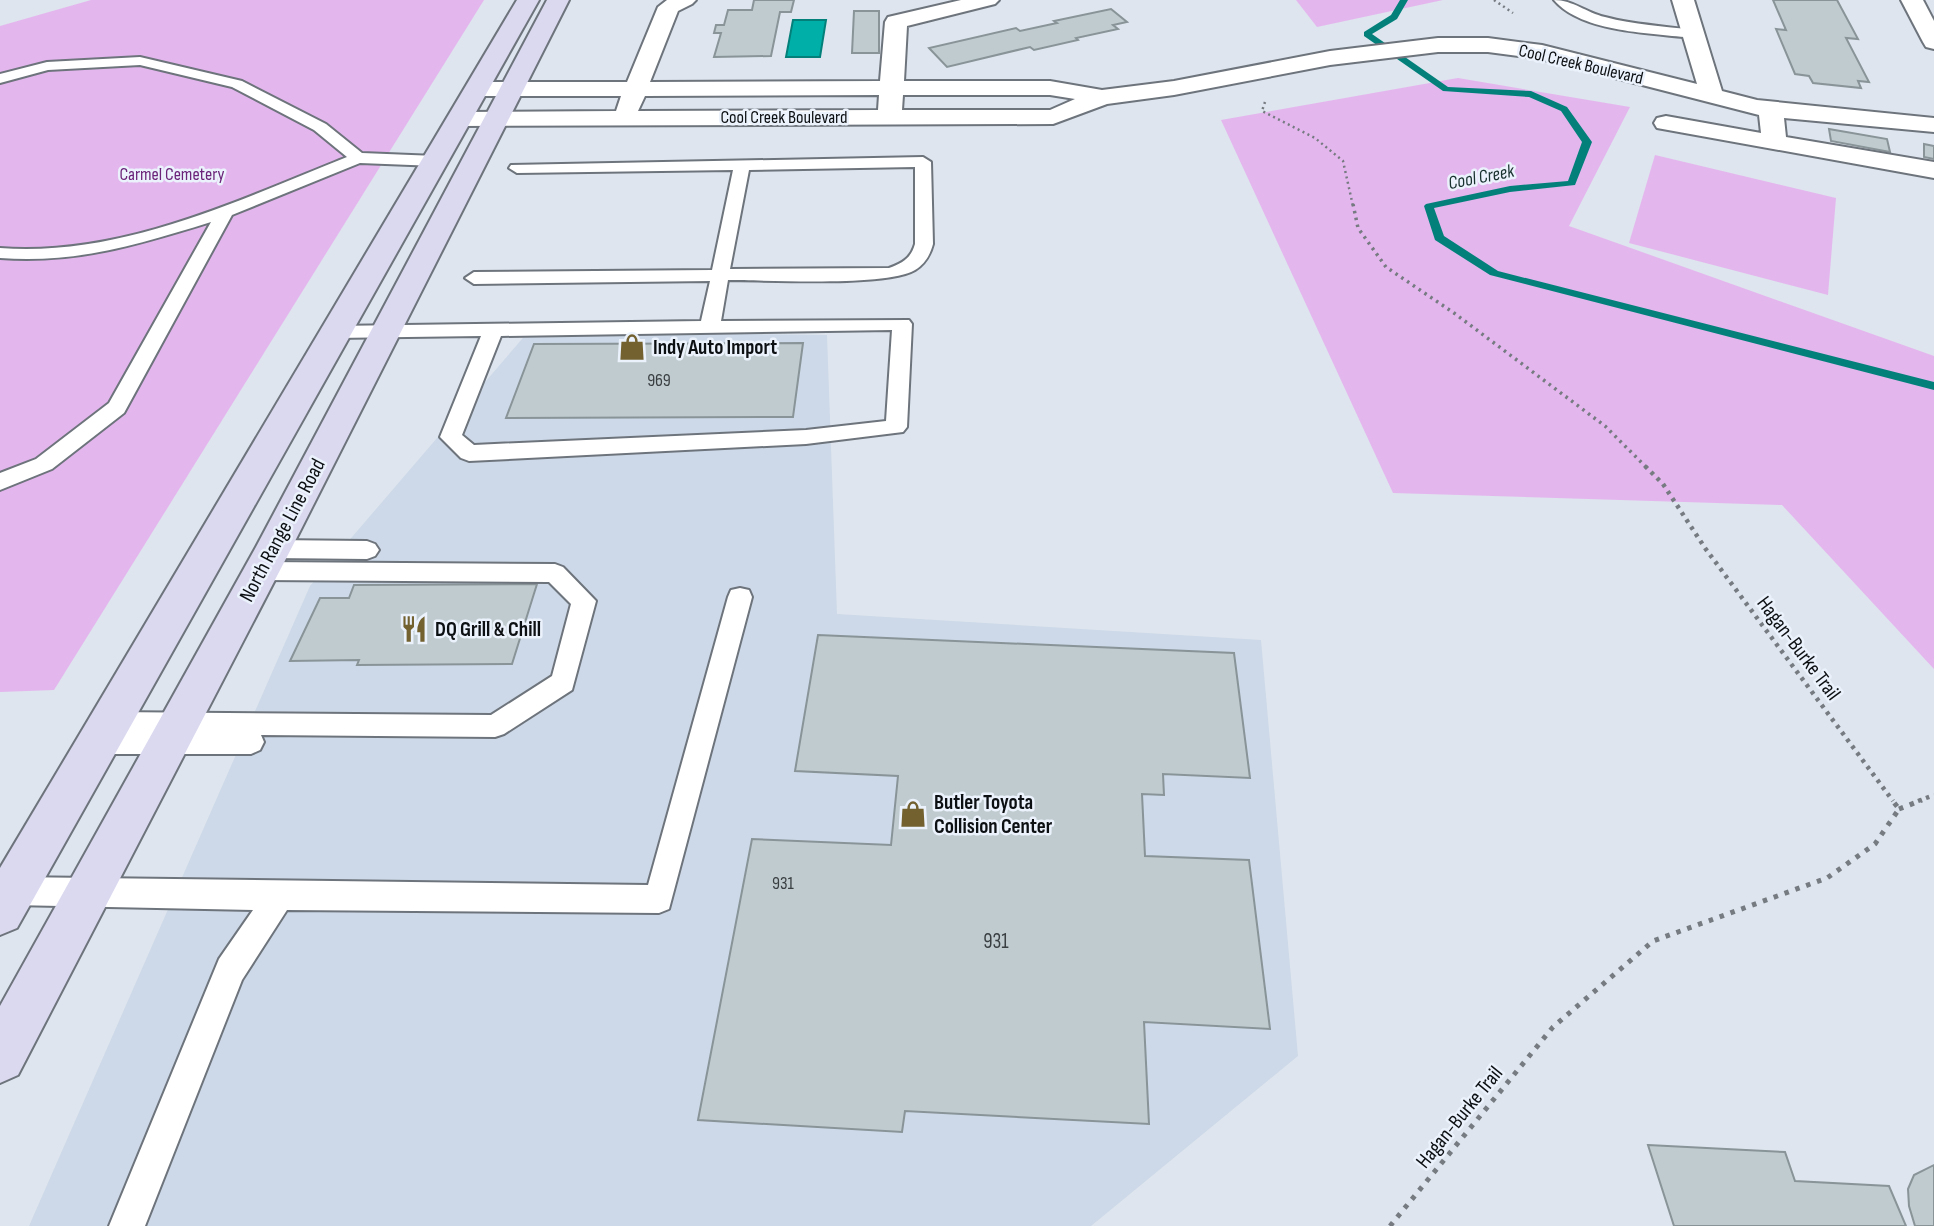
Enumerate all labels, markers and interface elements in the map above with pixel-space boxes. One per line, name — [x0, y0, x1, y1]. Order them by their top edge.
street label: Cool Creek Boulevard — [1517, 40, 1645, 89]
street label: Cool Creek Boulevard — [721, 107, 847, 128]
water label: Cool Creek — [1446, 160, 1517, 195]
park label: Carmel Cemetery — [120, 164, 225, 185]
shop icon: Indy Auto Import — [617, 332, 647, 362]
place label: Indy Auto Import — [653, 335, 777, 360]
house number: 969 — [647, 370, 671, 391]
street label: North Range Line Road — [234, 454, 331, 606]
street label: Hagan-Burke Trail — [1751, 591, 1846, 705]
restaurant icon: DQ Grill & Chill — [399, 614, 429, 644]
place label: DQ Grill & Chill — [435, 617, 541, 642]
place label: Butler Toyota Collision Center — [934, 790, 1053, 839]
shop icon: Butler Toyota Collision Center — [898, 799, 928, 829]
house number: 931 — [772, 873, 795, 894]
house number: 931 — [983, 929, 1009, 954]
street label: Hagan-Burke Trail — [1411, 1061, 1508, 1173]

